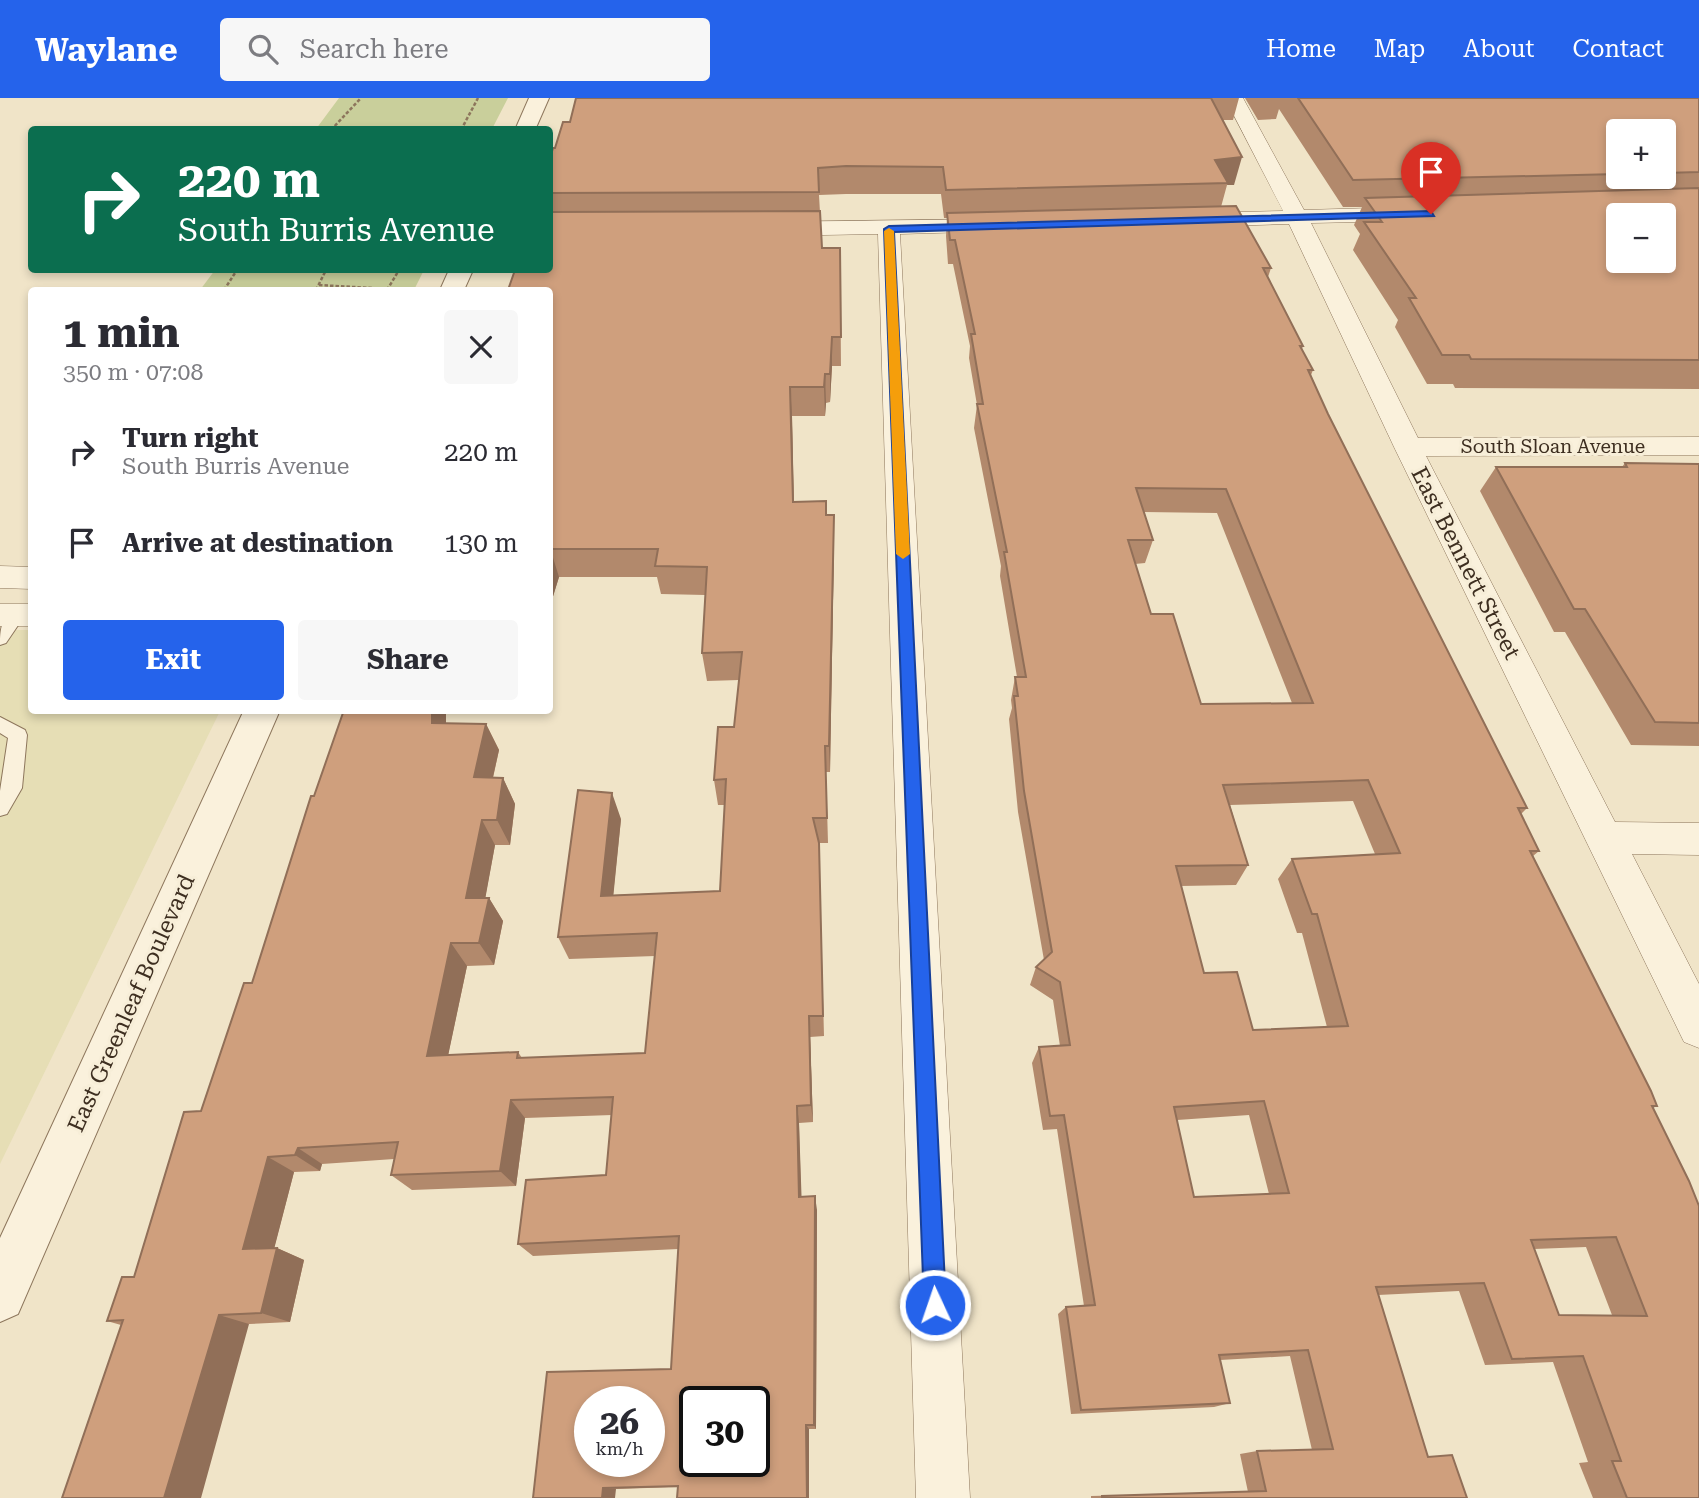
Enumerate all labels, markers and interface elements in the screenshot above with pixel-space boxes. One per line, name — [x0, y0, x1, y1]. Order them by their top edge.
search box — [220, 18, 710, 81]
text: Waylane — [35, 30, 178, 69]
icon: search — [244, 30, 282, 68]
text: Search here — [300, 34, 449, 64]
text: Home — [1266, 35, 1336, 63]
text: Map — [1374, 35, 1425, 63]
text: About — [1463, 35, 1534, 63]
text: Contact — [1572, 35, 1664, 63]
map controls — [1606, 119, 1676, 273]
button: + — [1606, 119, 1676, 189]
pin — [1401, 142, 1461, 214]
text: 220 m — [178, 152, 320, 209]
icon: arrive — [1412, 153, 1450, 191]
icon: right — [63, 154, 154, 245]
button: − — [1606, 203, 1676, 273]
text: South Burris Avenue — [178, 211, 494, 249]
text: 1 min — [63, 308, 180, 357]
button: close — [444, 310, 518, 384]
text: 350 m · 07:08 — [63, 359, 203, 386]
text: Turn right — [122, 423, 258, 453]
icon: right — [63, 433, 101, 471]
street label: South Sloan Avenue — [1461, 435, 1645, 458]
text: 220 m — [444, 437, 518, 467]
text: South Burris Avenue — [122, 453, 349, 480]
street label: East Bennett Street — [1405, 463, 1526, 664]
icon: arrive — [63, 524, 101, 562]
text: Arrive at destination — [122, 528, 393, 558]
text: 130 m — [444, 528, 518, 558]
button: Exit — [63, 620, 284, 700]
button: Share — [298, 620, 518, 700]
street label: East Greenleaf Boulevard — [62, 870, 201, 1136]
position arrow — [898, 1268, 972, 1342]
speed limit sign: 30 — [679, 1386, 770, 1477]
text: 26 — [600, 1402, 639, 1443]
text: km/h — [595, 1438, 644, 1459]

